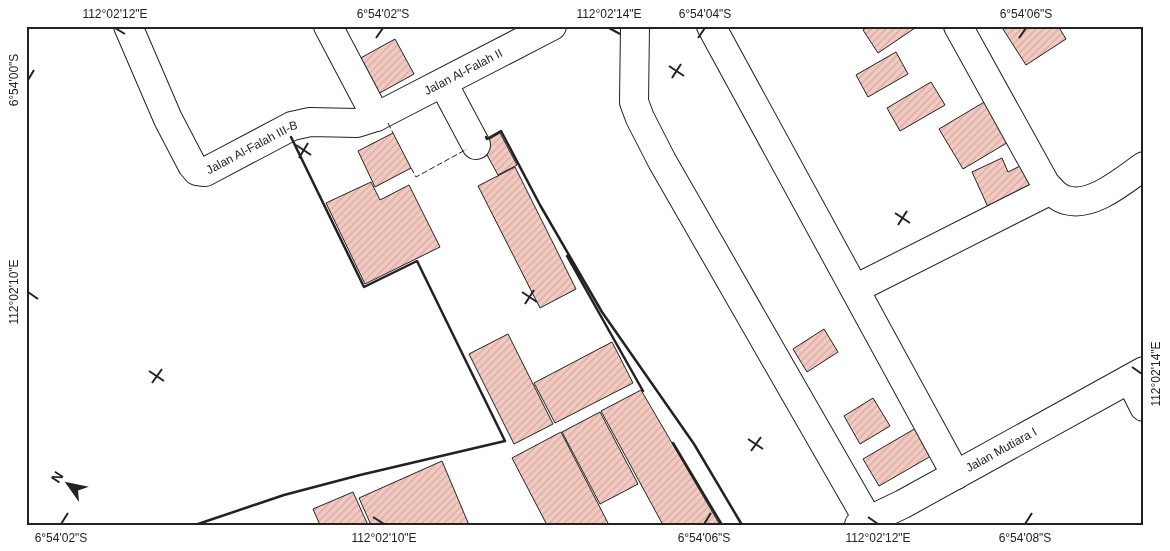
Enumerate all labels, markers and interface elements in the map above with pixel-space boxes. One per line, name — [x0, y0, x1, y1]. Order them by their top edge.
text: 112°02'12"E — [82, 7, 148, 21]
text: 6°54'02"S — [357, 7, 409, 21]
text: 112°02'14"E — [576, 7, 642, 21]
text: 6°54'04"S — [679, 7, 731, 21]
text: 6°54'06"S — [1000, 7, 1052, 21]
street label: Jalan Al-Falah II — [422, 46, 505, 98]
text: 6°54'00"S — [7, 54, 21, 106]
street label: Jalan Al-Falah III-B — [204, 118, 299, 177]
text: 112°02'10"E — [7, 259, 21, 325]
text: 112°02'14"E — [1149, 341, 1163, 407]
street label: Jalan Mutiara I — [963, 425, 1039, 475]
north arrow — [42, 458, 92, 508]
text: N — [48, 468, 67, 486]
text: 6°54'02"S — [35, 531, 87, 545]
text: 112°02'10"E — [351, 531, 417, 545]
text: 6°54'06"S — [678, 531, 730, 545]
text: 112°02'12"E — [845, 531, 911, 545]
text: 6°54'08"S — [999, 531, 1051, 545]

